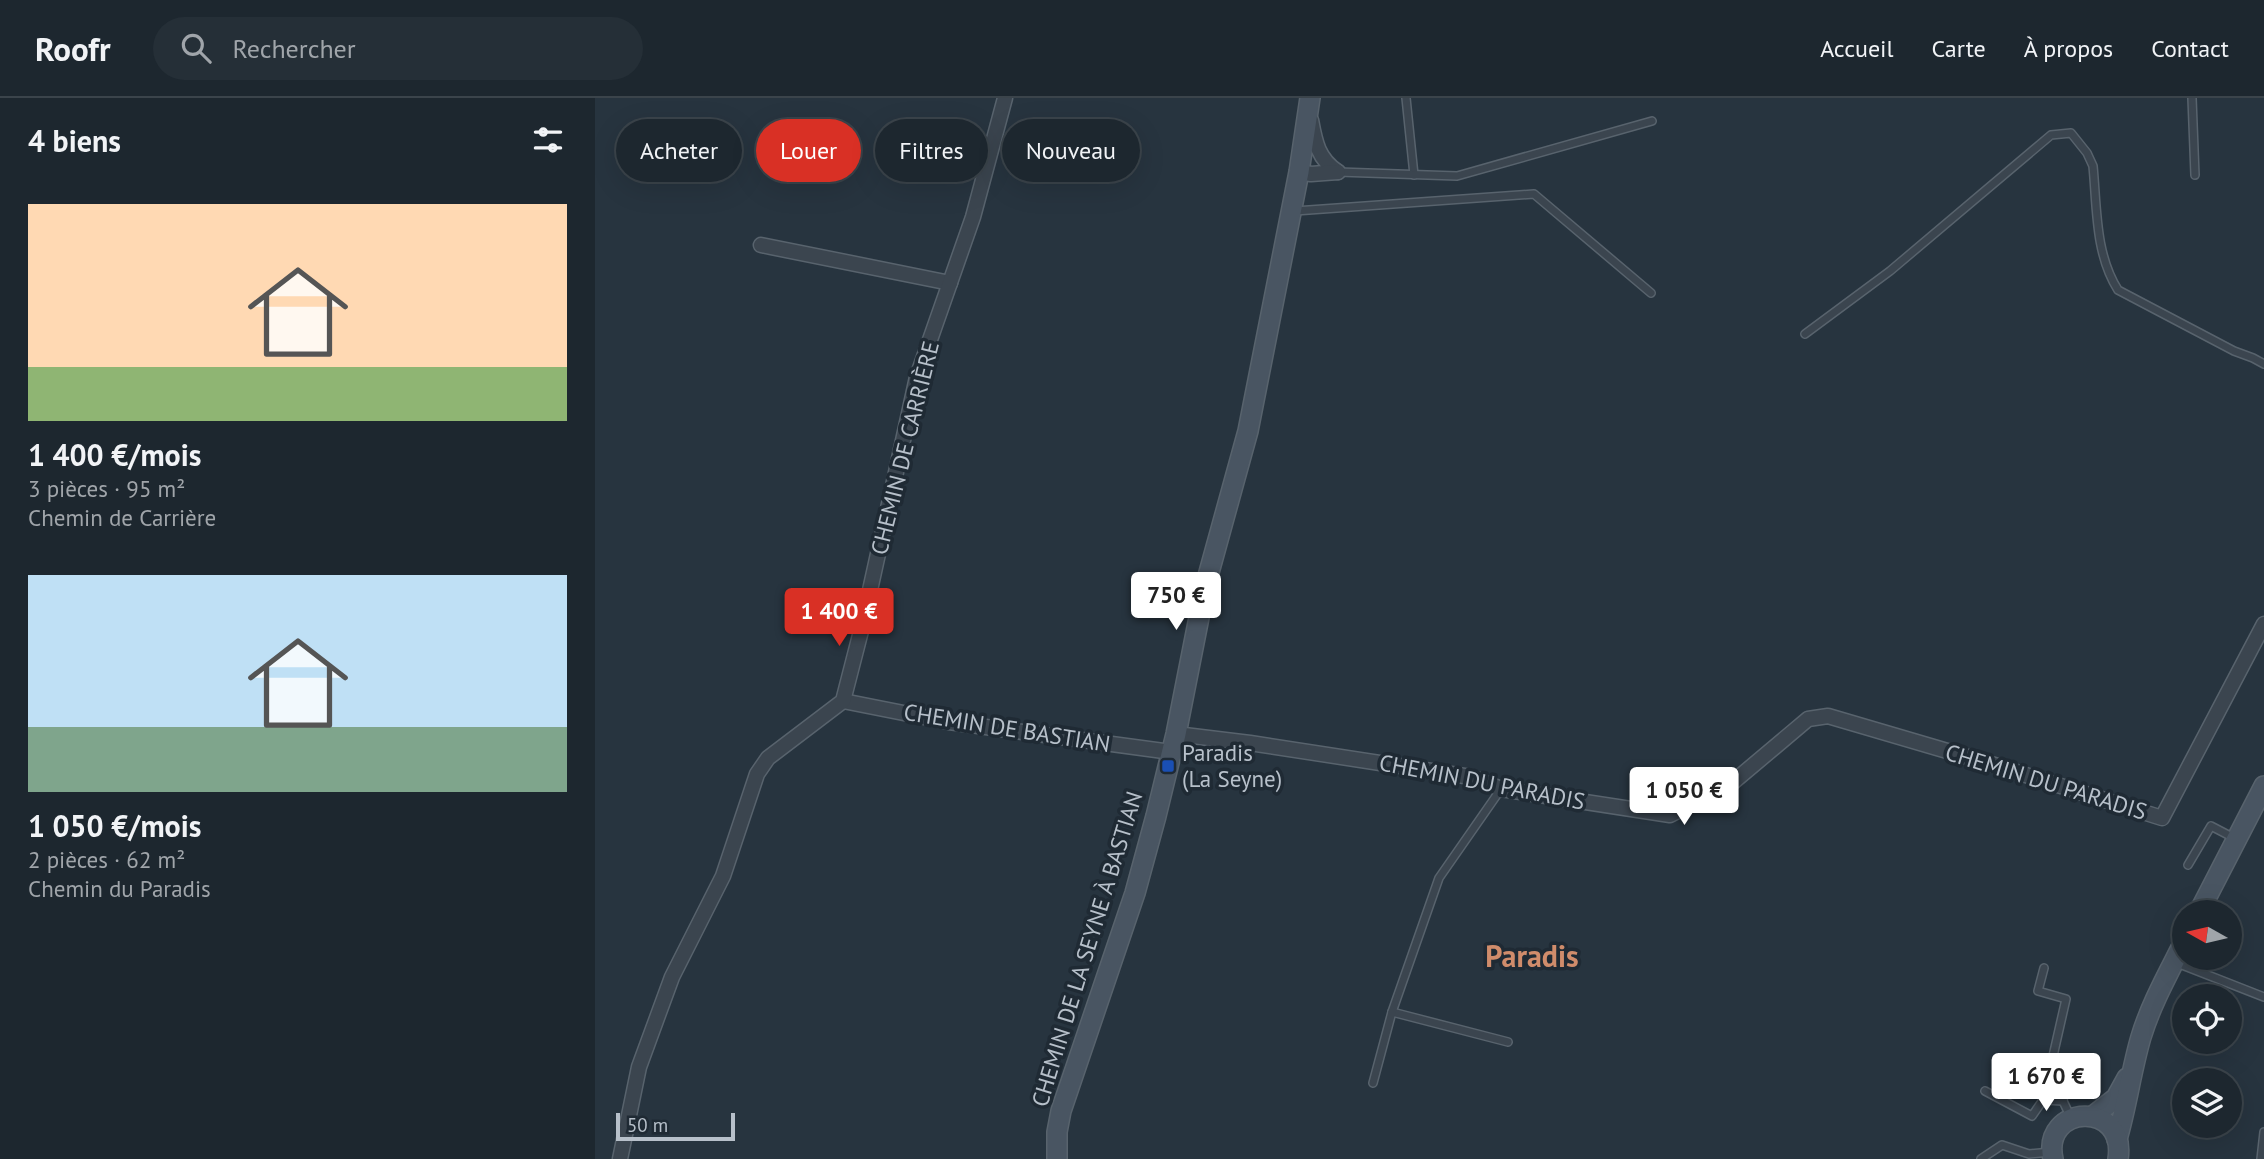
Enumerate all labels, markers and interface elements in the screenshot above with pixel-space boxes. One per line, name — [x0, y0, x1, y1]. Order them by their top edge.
search box — [153, 17, 643, 80]
text: Roofr — [35, 27, 111, 70]
icon: search — [177, 29, 215, 67]
text: Rechercher — [233, 32, 356, 65]
text: Accueil — [1820, 33, 1894, 64]
text: Carte — [1932, 33, 1986, 64]
text: À propos — [2024, 33, 2113, 64]
text: Contact — [2151, 33, 2229, 64]
chip: Acheter — [616, 119, 742, 182]
chip: Louer — [756, 119, 861, 182]
chip: Filtres — [875, 119, 988, 182]
chip: Nouveau — [1002, 119, 1140, 182]
text: 4 biens — [28, 121, 121, 160]
icon: filters — [529, 121, 567, 159]
icon: home — [235, 249, 361, 375]
street label: CHEMIN DE CARRIÈRE — [864, 338, 945, 558]
text: 1 400 €/mois — [28, 435, 201, 474]
text: 3 pièces · 95 m² — [28, 474, 185, 503]
text: Chemin de Carrière — [28, 503, 216, 532]
pin: 750 € — [1127, 573, 1225, 632]
text: 750 € — [1147, 580, 1205, 609]
pin: 1 400 € — [774, 588, 904, 648]
text: 1 400 € — [801, 596, 877, 625]
icon: home — [235, 620, 361, 746]
street label: CHEMIN DE BASTIAN — [902, 697, 1112, 758]
street label: CHEMIN DU PARADIS — [1942, 737, 2150, 826]
place label: Paradis (La Seyne) — [1182, 738, 1282, 793]
street label: CHEMIN DU PARADIS — [1377, 747, 1587, 816]
marker: Paradis (La Seyne) — [1160, 758, 1176, 774]
pin: 1 050 € — [1619, 768, 1749, 827]
text: 1 050 € — [1646, 775, 1722, 804]
street label: CHEMIN DE LA SEYNE À BASTIAN — [1025, 788, 1148, 1110]
text: 1 050 €/mois — [28, 806, 201, 845]
text: 2 pièces · 62 m² — [28, 845, 185, 874]
text: Chemin du Paradis — [28, 874, 211, 903]
north arrow — [2172, 900, 2242, 970]
map controls — [2172, 900, 2242, 1138]
district label: Paradis — [1485, 936, 1579, 975]
button: locate — [2172, 984, 2242, 1054]
pin: 1 670 € — [1981, 1054, 2111, 1113]
text: 1 670 € — [2008, 1061, 2084, 1090]
button: layers — [2172, 1068, 2242, 1138]
scale bar — [616, 1110, 735, 1142]
text: 50 m — [627, 1113, 668, 1137]

